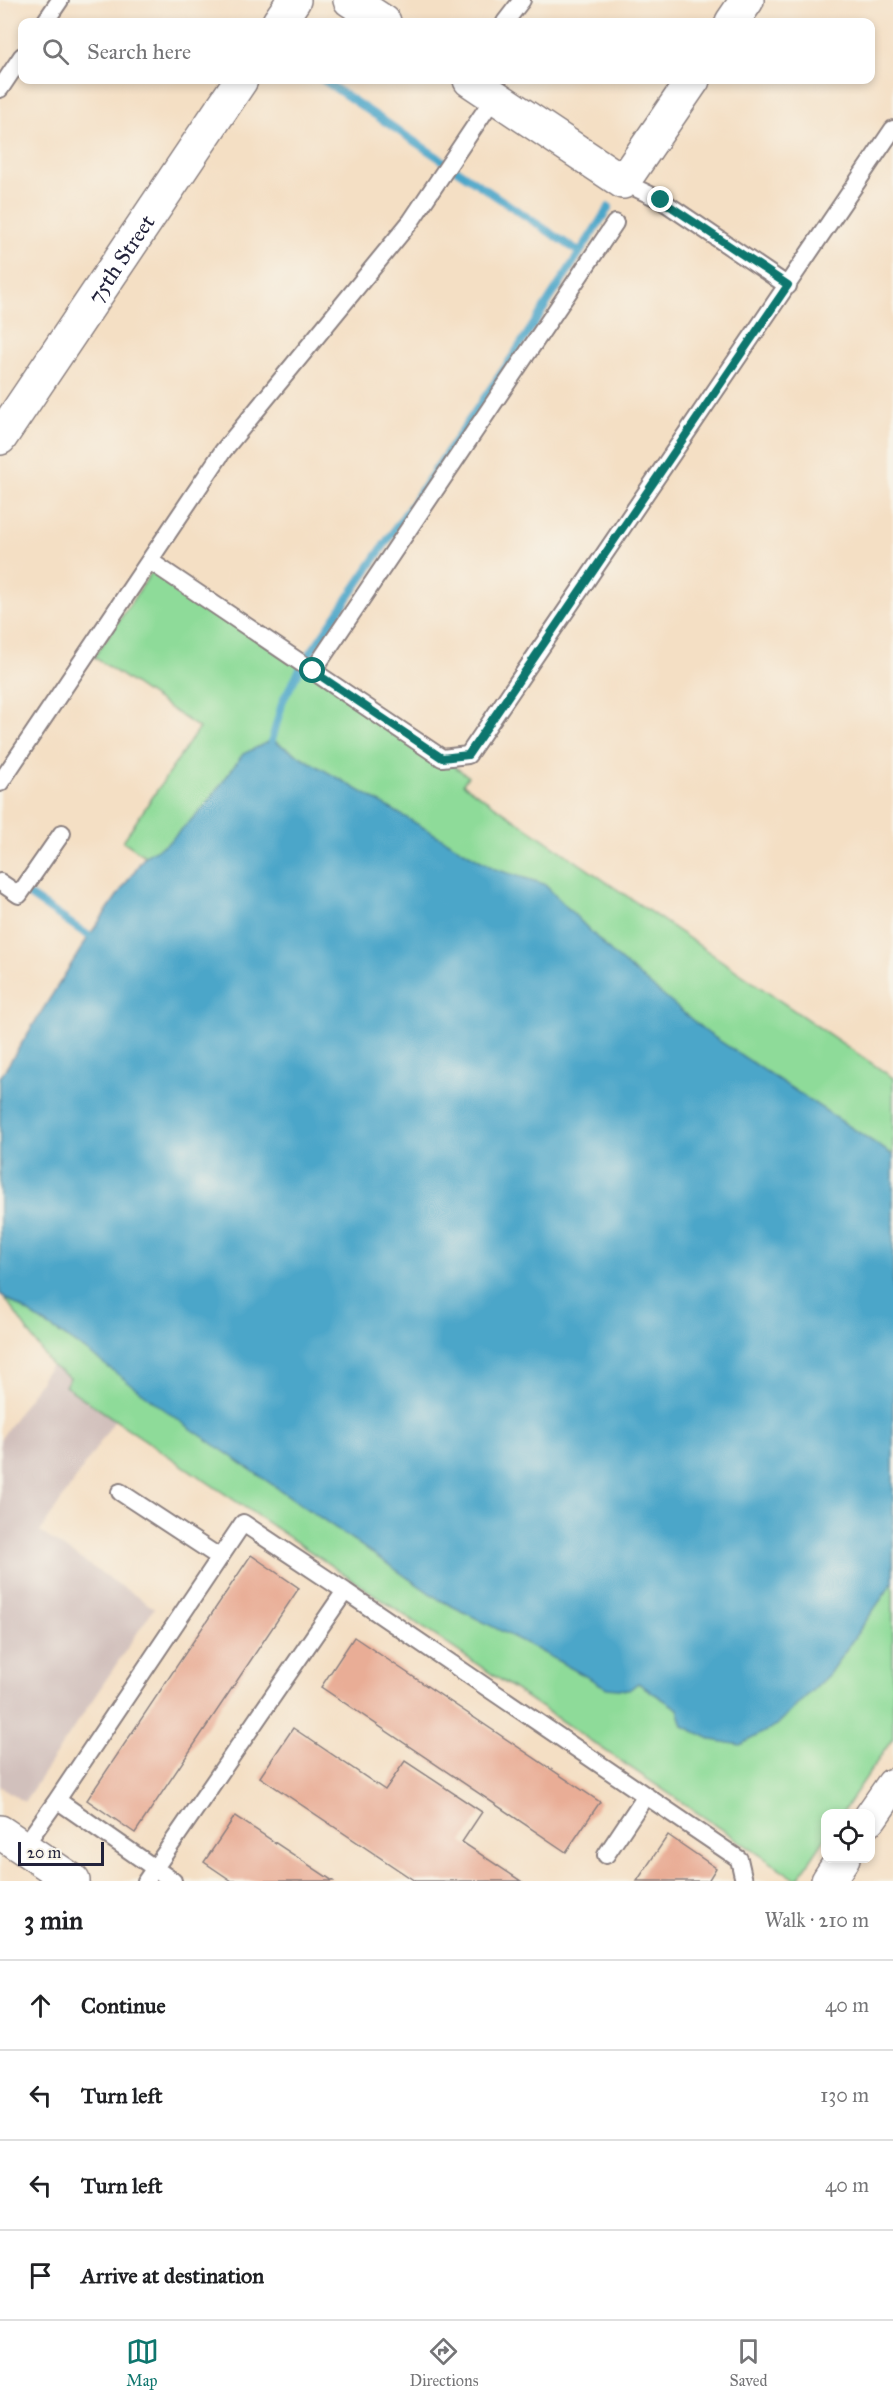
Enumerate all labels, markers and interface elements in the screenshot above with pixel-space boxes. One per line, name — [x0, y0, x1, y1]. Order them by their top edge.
search box — [18, 18, 875, 84]
icon: search — [39, 35, 72, 68]
text: Search here — [87, 38, 191, 65]
route end — [647, 186, 673, 212]
street label: 75th Street — [81, 209, 160, 308]
route start — [299, 657, 325, 683]
map controls — [821, 1809, 875, 1863]
button: locate — [821, 1809, 875, 1863]
scale bar — [18, 1839, 104, 1866]
text: 20 m — [27, 1843, 61, 1862]
text: 3 min — [24, 1904, 83, 1936]
text: Walk · 210 m — [764, 1908, 869, 1932]
icon: ahead — [24, 1989, 57, 2022]
text: Continue — [81, 1992, 166, 2019]
text: 40 m — [825, 1993, 869, 2017]
icon: left — [24, 2079, 57, 2112]
text: Turn left — [81, 2082, 163, 2109]
text: 130 m — [820, 2083, 869, 2107]
icon: left — [24, 2169, 57, 2202]
text: Turn left — [81, 2172, 163, 2199]
text: 40 m — [825, 2173, 869, 2197]
icon: arrive — [24, 2259, 57, 2292]
text: Arrive at destination — [81, 2262, 264, 2289]
tab: Map — [126, 2335, 159, 2390]
tab: Directions — [410, 2335, 478, 2390]
tab: Saved — [729, 2335, 767, 2390]

